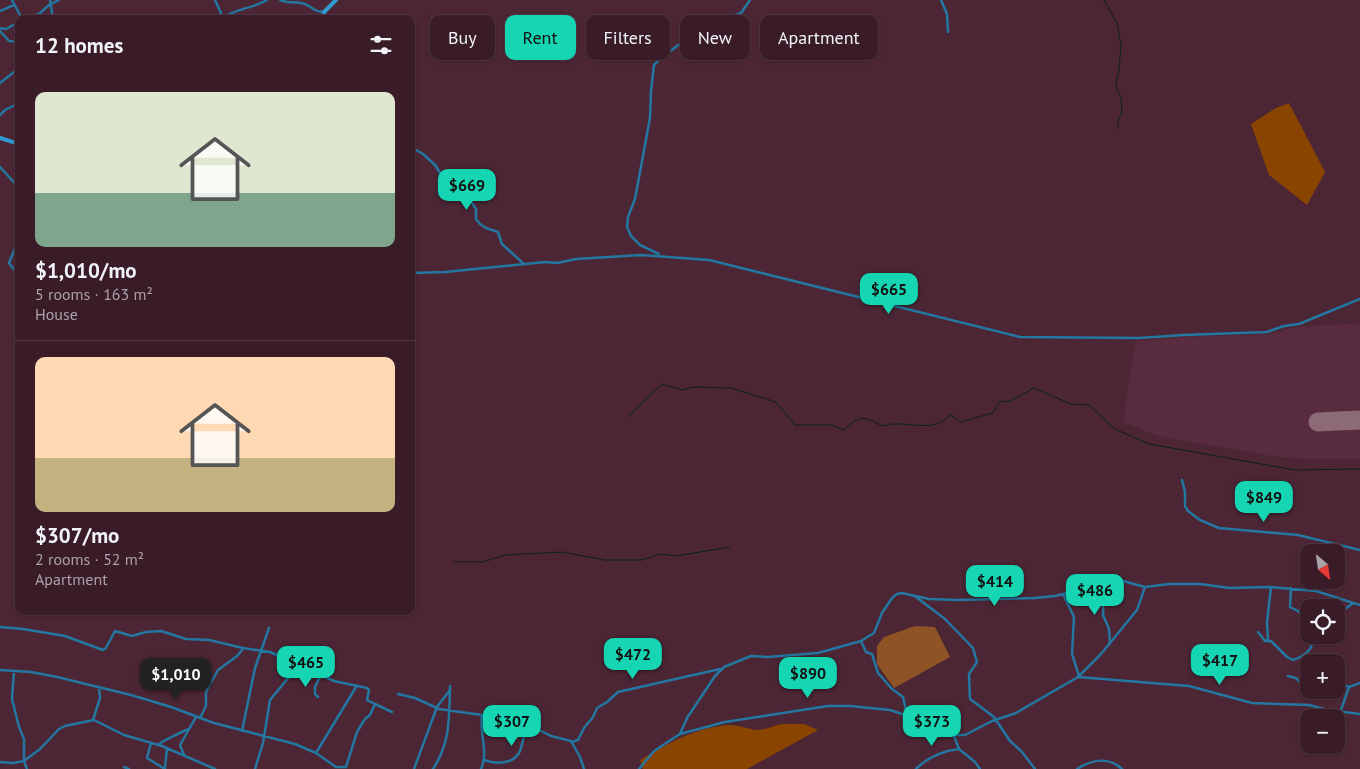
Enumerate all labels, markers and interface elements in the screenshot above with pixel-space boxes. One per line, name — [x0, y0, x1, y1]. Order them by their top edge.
chip: Buy — [430, 15, 495, 60]
chip: Rent — [505, 15, 576, 60]
chip: Filters — [586, 15, 670, 60]
chip: New — [680, 15, 750, 60]
chip: Apartment — [760, 15, 878, 60]
icon: filters — [367, 31, 395, 59]
text: 12 homes — [35, 32, 123, 59]
icon: home — [170, 124, 260, 214]
pin: $669 — [437, 168, 497, 211]
text: $669 — [449, 175, 485, 195]
text: $1,010/mo — [35, 257, 137, 284]
pin: $665 — [859, 272, 919, 315]
text: $665 — [871, 279, 907, 299]
text: 5 rooms · 163 m² — [35, 284, 153, 304]
text: House — [35, 304, 78, 324]
icon: home — [170, 390, 260, 480]
pin: $849 — [1234, 480, 1294, 523]
text: $849 — [1246, 487, 1282, 507]
text: $307/mo — [35, 522, 119, 549]
north arrow — [1300, 544, 1345, 589]
map controls — [1300, 544, 1345, 754]
text: 2 rooms · 52 m² — [35, 549, 144, 569]
pin: $414 — [965, 564, 1025, 607]
text: Apartment — [35, 569, 108, 589]
text: $414 — [977, 571, 1013, 591]
pin: $486 — [1065, 574, 1125, 616]
text: $486 — [1077, 580, 1113, 600]
button: locate — [1300, 599, 1345, 644]
pin: $472 — [603, 638, 663, 680]
text: $472 — [615, 644, 651, 664]
pin: $417 — [1190, 644, 1250, 686]
pin: $465 — [276, 646, 336, 688]
text: $417 — [1202, 650, 1238, 670]
text: $465 — [288, 652, 324, 672]
button: + — [1300, 654, 1345, 699]
pin: $890 — [778, 656, 838, 699]
pin: $1,010 — [135, 658, 217, 700]
text: $890 — [790, 663, 826, 683]
text: $1,010 — [151, 664, 201, 684]
pin: $307 — [482, 704, 542, 747]
pin: $373 — [902, 704, 962, 747]
button: − — [1300, 709, 1345, 754]
text: $307 — [494, 711, 530, 731]
text: $373 — [914, 711, 950, 731]

